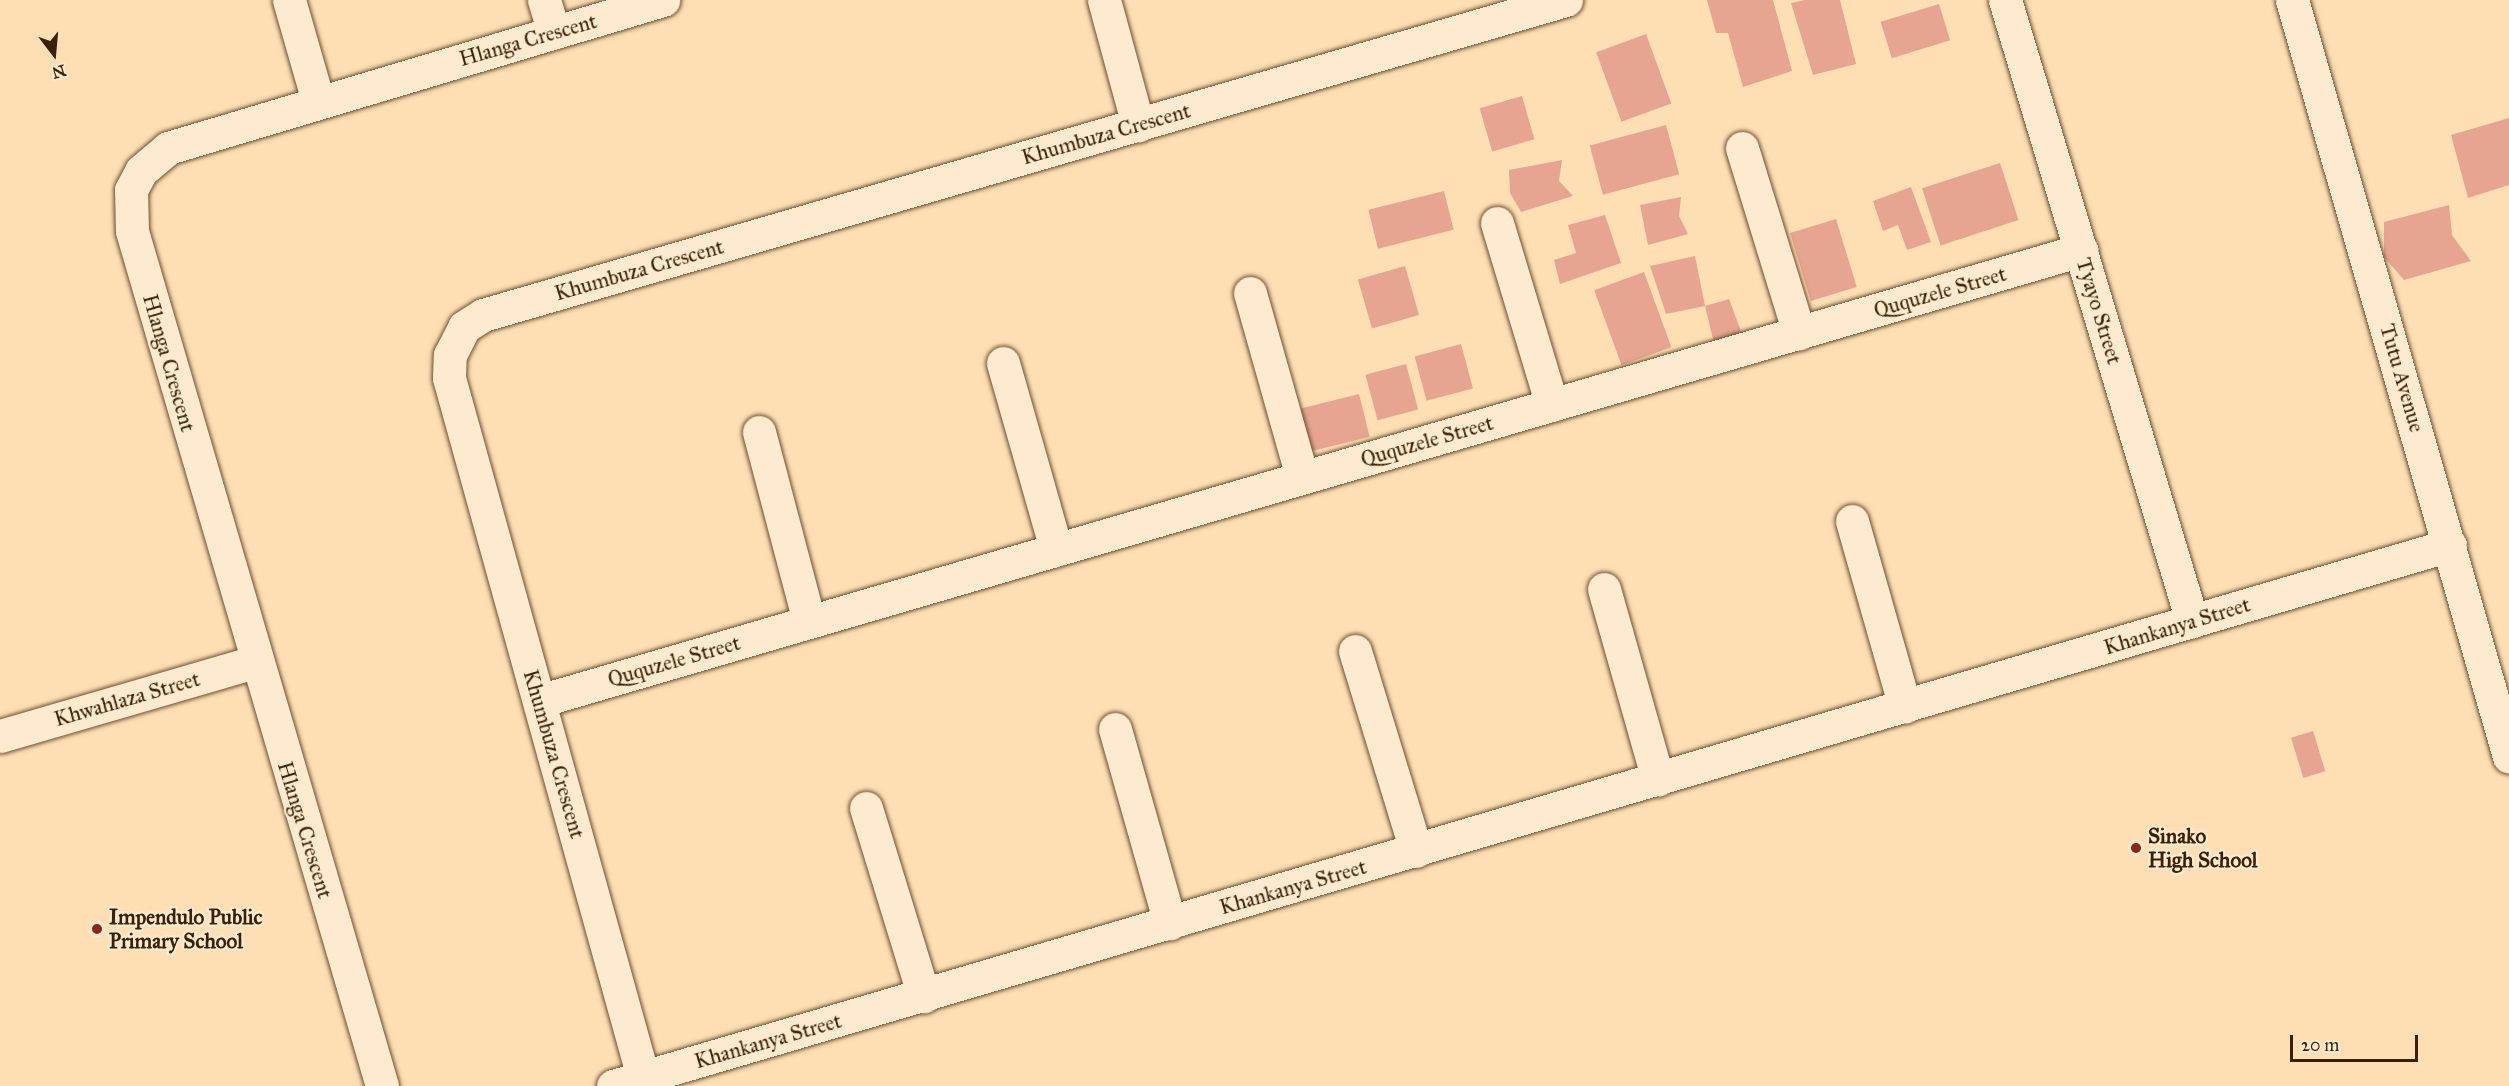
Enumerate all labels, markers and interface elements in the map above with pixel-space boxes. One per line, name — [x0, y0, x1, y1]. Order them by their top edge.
street label: Hlanga Crescent — [456, 8, 600, 72]
north arrow — [24, 24, 84, 84]
text: N — [50, 61, 68, 83]
street label: Khumbuza Crescent — [1019, 98, 1193, 170]
street label: Khumbuza Crescent — [552, 234, 726, 306]
street label: Tyayo Street — [2071, 255, 2127, 367]
street label: Ququzele Street — [1871, 261, 2009, 323]
street label: Hlanga Crescent — [137, 291, 201, 435]
street label: Tutu Avenue — [2375, 321, 2429, 435]
street label: Ququzele Street — [1358, 410, 1496, 472]
street label: Khankanya Street — [2101, 592, 2253, 660]
street label: Ququzele Street — [605, 630, 743, 692]
street label: Khwahlaza Street — [51, 666, 203, 732]
street label: Khumbuza Crescent — [518, 667, 590, 841]
street label: Hlanga Crescent — [272, 758, 338, 902]
place label: Sinako High School — [2148, 823, 2258, 873]
marker: Sinako High School — [2129, 841, 2143, 855]
street label: Khankanya Street — [1217, 854, 1369, 920]
place label: Impendulo Public Primary School — [109, 904, 262, 954]
marker: Impendulo Public Primary School — [90, 922, 104, 936]
street label: Khankanya Street — [692, 1008, 844, 1074]
scale bar — [2293, 1023, 2420, 1061]
text: 20 m — [2301, 1034, 2339, 1056]

